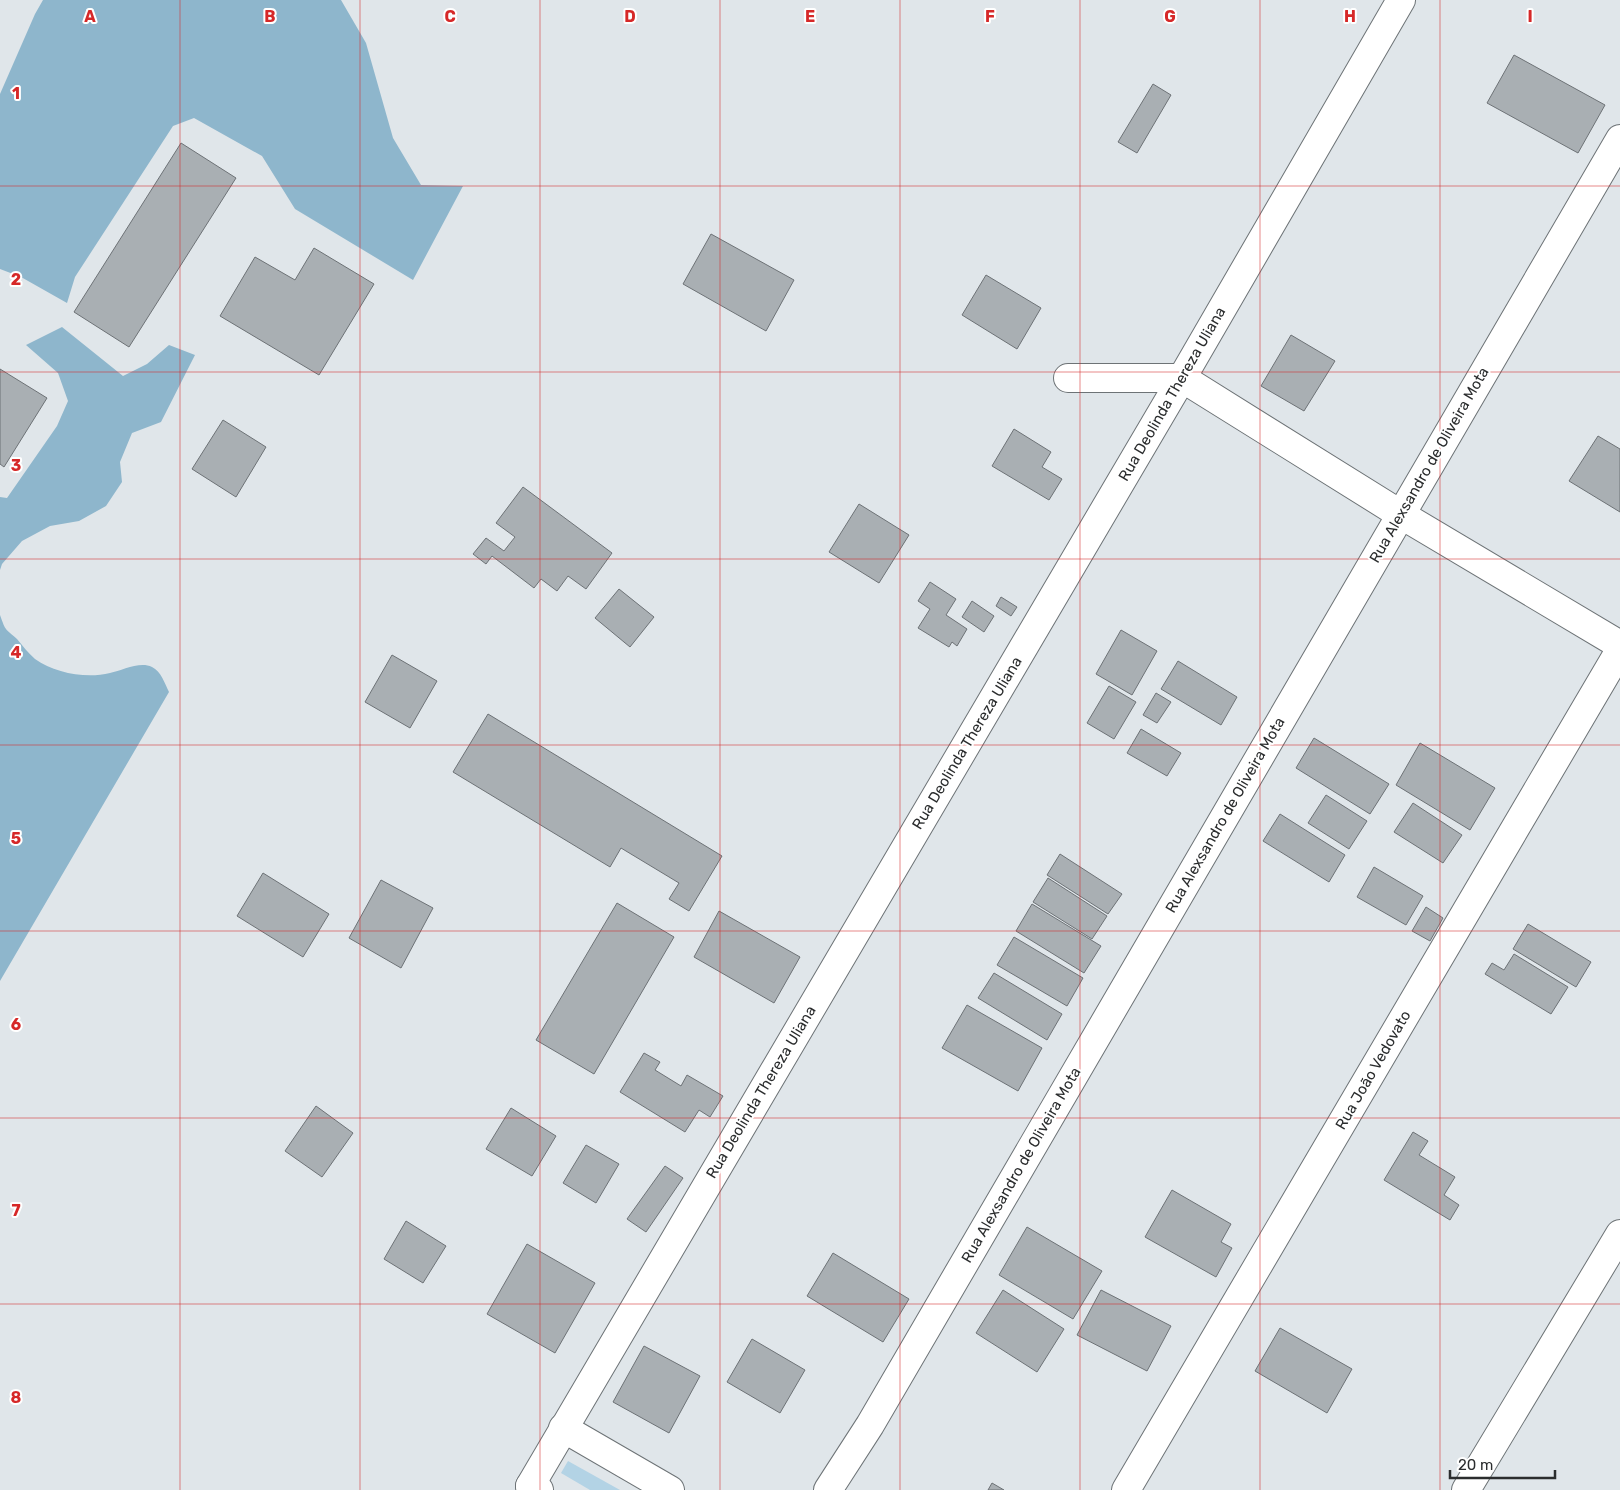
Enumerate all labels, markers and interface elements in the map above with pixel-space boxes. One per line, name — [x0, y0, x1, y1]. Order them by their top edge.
text: A — [84, 7, 96, 26]
text: B — [264, 7, 276, 26]
text: C — [444, 7, 456, 26]
text: D — [624, 7, 636, 26]
text: E — [805, 7, 815, 26]
text: F — [985, 7, 995, 26]
text: G — [1164, 7, 1176, 26]
text: H — [1344, 7, 1356, 26]
text: I — [1527, 7, 1533, 26]
text: 1 — [12, 84, 20, 103]
text: 2 — [11, 270, 21, 289]
street label: Rua Deolinda Thereza Uliana — [1115, 304, 1229, 484]
street label: Rua Alexsandro de Oliveira Mota — [1366, 364, 1492, 566]
text: 3 — [11, 456, 21, 475]
text: 4 — [11, 643, 22, 662]
street label: Rua Deolinda Thereza Uliana — [908, 654, 1026, 832]
street label: Rua Alexsandro de Oliveira Mota — [1162, 714, 1288, 916]
text: 5 — [11, 829, 21, 848]
street label: Rua Deolinda Thereza Uliana — [702, 1003, 820, 1181]
street label: Rua João Vedovato — [1332, 1007, 1414, 1133]
text: 6 — [11, 1015, 21, 1034]
street label: Rua Alexsandro de Oliveira Mota — [958, 1064, 1084, 1266]
text: 7 — [11, 1201, 21, 1220]
text: 8 — [11, 1388, 22, 1407]
scale bar — [1450, 1448, 1555, 1480]
text: 20 m — [1458, 1456, 1493, 1474]

